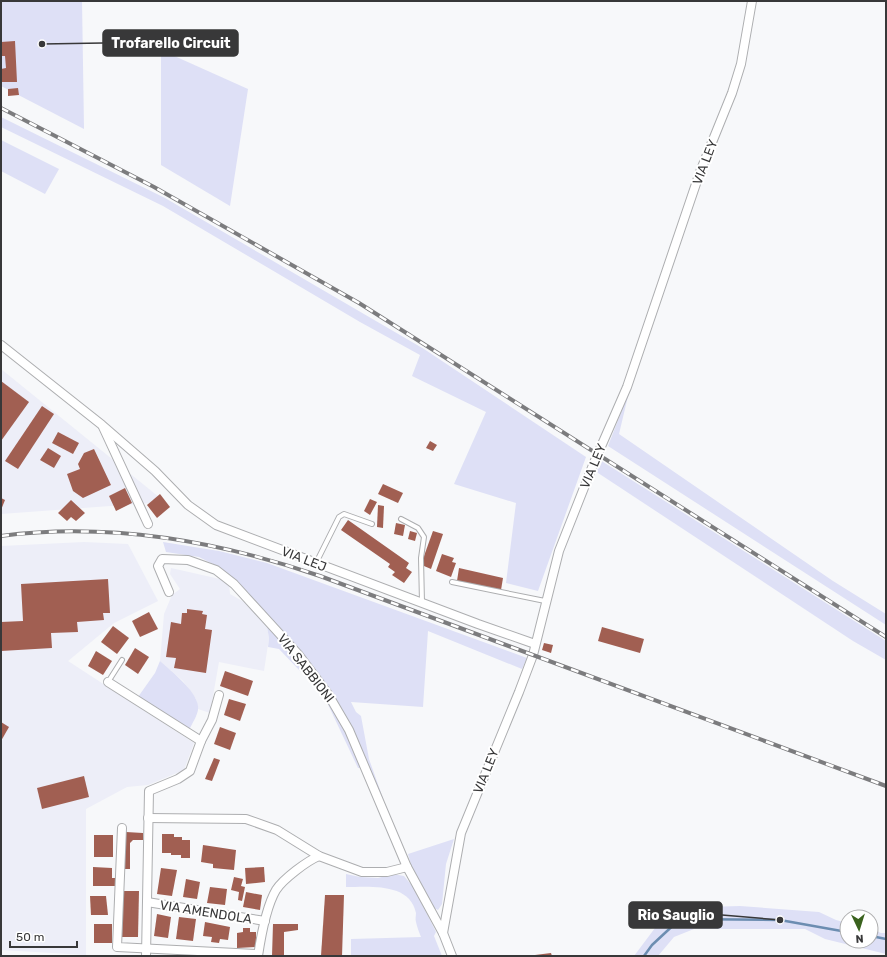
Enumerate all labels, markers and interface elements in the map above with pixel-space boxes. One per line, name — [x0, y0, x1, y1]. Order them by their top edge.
callout: Trofarello Circuit — [103, 30, 238, 56]
text: Trofarello Circuit — [111, 35, 231, 52]
street label: VIA LEY — [690, 137, 721, 187]
street label: VIA LEY — [577, 441, 609, 491]
street label: VIA LEJ — [279, 544, 329, 574]
street label: VIA SABBIONI — [275, 631, 337, 705]
street label: VIA LEY — [470, 746, 502, 796]
street label: VIA AMENDOLA — [159, 897, 253, 927]
callout: Rio Sauglio — [629, 902, 722, 928]
text: Rio Sauglio — [637, 907, 715, 924]
north arrow — [839, 909, 879, 949]
scale bar — [10, 923, 77, 949]
text: 50 m — [16, 930, 44, 944]
text: N — [855, 932, 864, 945]

